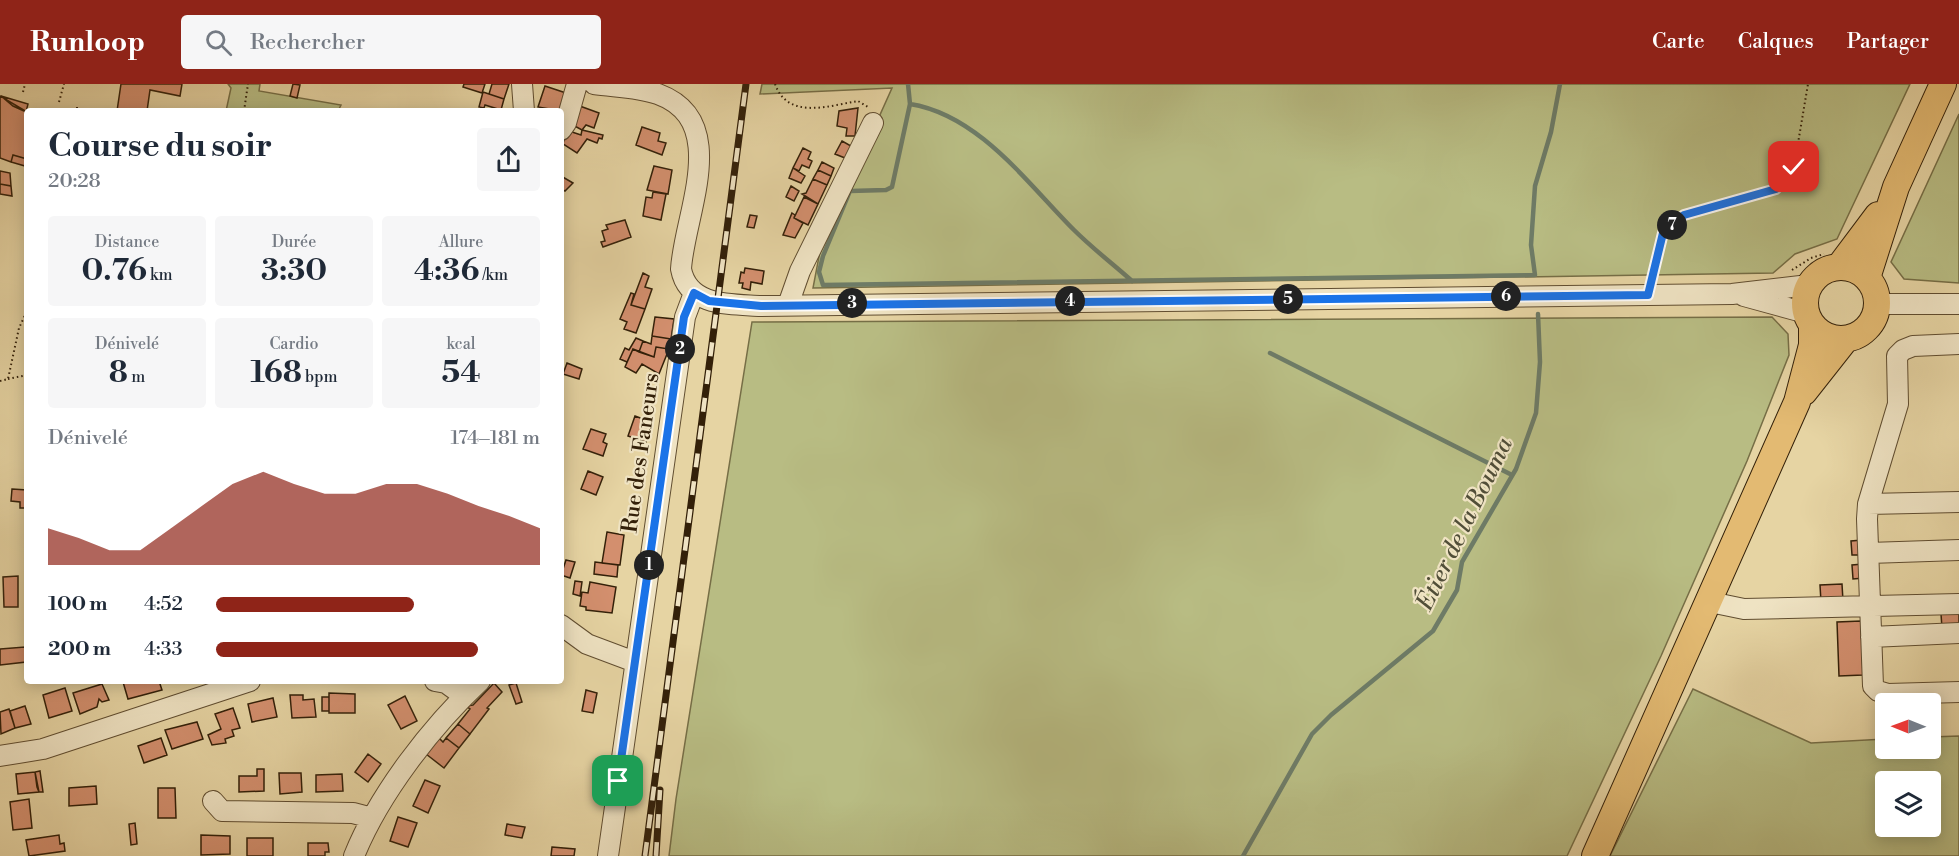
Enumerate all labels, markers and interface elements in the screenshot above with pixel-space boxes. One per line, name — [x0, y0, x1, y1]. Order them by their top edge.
search box — [181, 15, 601, 69]
text: Runloop — [30, 25, 145, 60]
icon: search — [202, 26, 235, 59]
text: Rechercher — [250, 29, 365, 56]
text: Carte — [1652, 29, 1705, 55]
text: Calques — [1738, 29, 1814, 55]
text: Partager — [1847, 29, 1929, 55]
text: Course du soir — [48, 126, 272, 167]
button: share — [477, 128, 540, 191]
pin — [1768, 141, 1819, 192]
icon: check — [1777, 150, 1810, 183]
text: 20:28 — [48, 169, 101, 194]
pin: 7 — [1657, 210, 1687, 240]
text: 7 — [1667, 215, 1677, 235]
text: Distance — [95, 232, 159, 252]
text: Durée — [272, 232, 316, 252]
text: Allure — [439, 232, 483, 252]
text: 0.76 — [82, 252, 147, 290]
text: 3:30 — [261, 252, 327, 290]
text: 4:36 — [414, 252, 479, 290]
text: km — [147, 265, 172, 285]
text: /km — [479, 265, 508, 285]
pin: 6 — [1491, 281, 1521, 311]
pin: 5 — [1273, 284, 1303, 314]
pin: 4 — [1055, 286, 1085, 316]
text: 6 — [1501, 286, 1511, 306]
pin: 3 — [837, 288, 867, 318]
text: 5 — [1283, 289, 1293, 309]
text: 4 — [1065, 291, 1075, 311]
text: 3 — [847, 293, 857, 313]
text: Dénivelé — [95, 334, 159, 354]
text: Cardio — [269, 334, 319, 354]
text: kcal — [446, 334, 476, 354]
pin: 2 — [665, 334, 695, 364]
text: 2 — [675, 339, 685, 359]
text: 8 — [109, 354, 128, 392]
text: 168 — [250, 354, 302, 392]
text: 54 — [441, 354, 481, 392]
text: m — [128, 367, 145, 387]
text: bpm — [302, 367, 338, 387]
street label: Rue des Faneurs — [616, 371, 666, 535]
text: Dénivelé — [48, 426, 128, 451]
text: 174–181 m — [450, 426, 540, 451]
water label: Étier de la Bouma — [1408, 431, 1520, 616]
pin: 1 — [634, 550, 664, 580]
text: 1 — [645, 555, 653, 575]
text: 100 m — [48, 592, 107, 617]
text: 4:52 — [144, 592, 183, 617]
text: 200 m — [48, 637, 111, 662]
text: 4:33 — [144, 637, 183, 662]
north arrow — [1875, 693, 1941, 759]
map controls — [1875, 693, 1941, 837]
pin — [592, 755, 643, 806]
icon: arrive — [601, 764, 634, 797]
button: layers — [1875, 771, 1941, 837]

